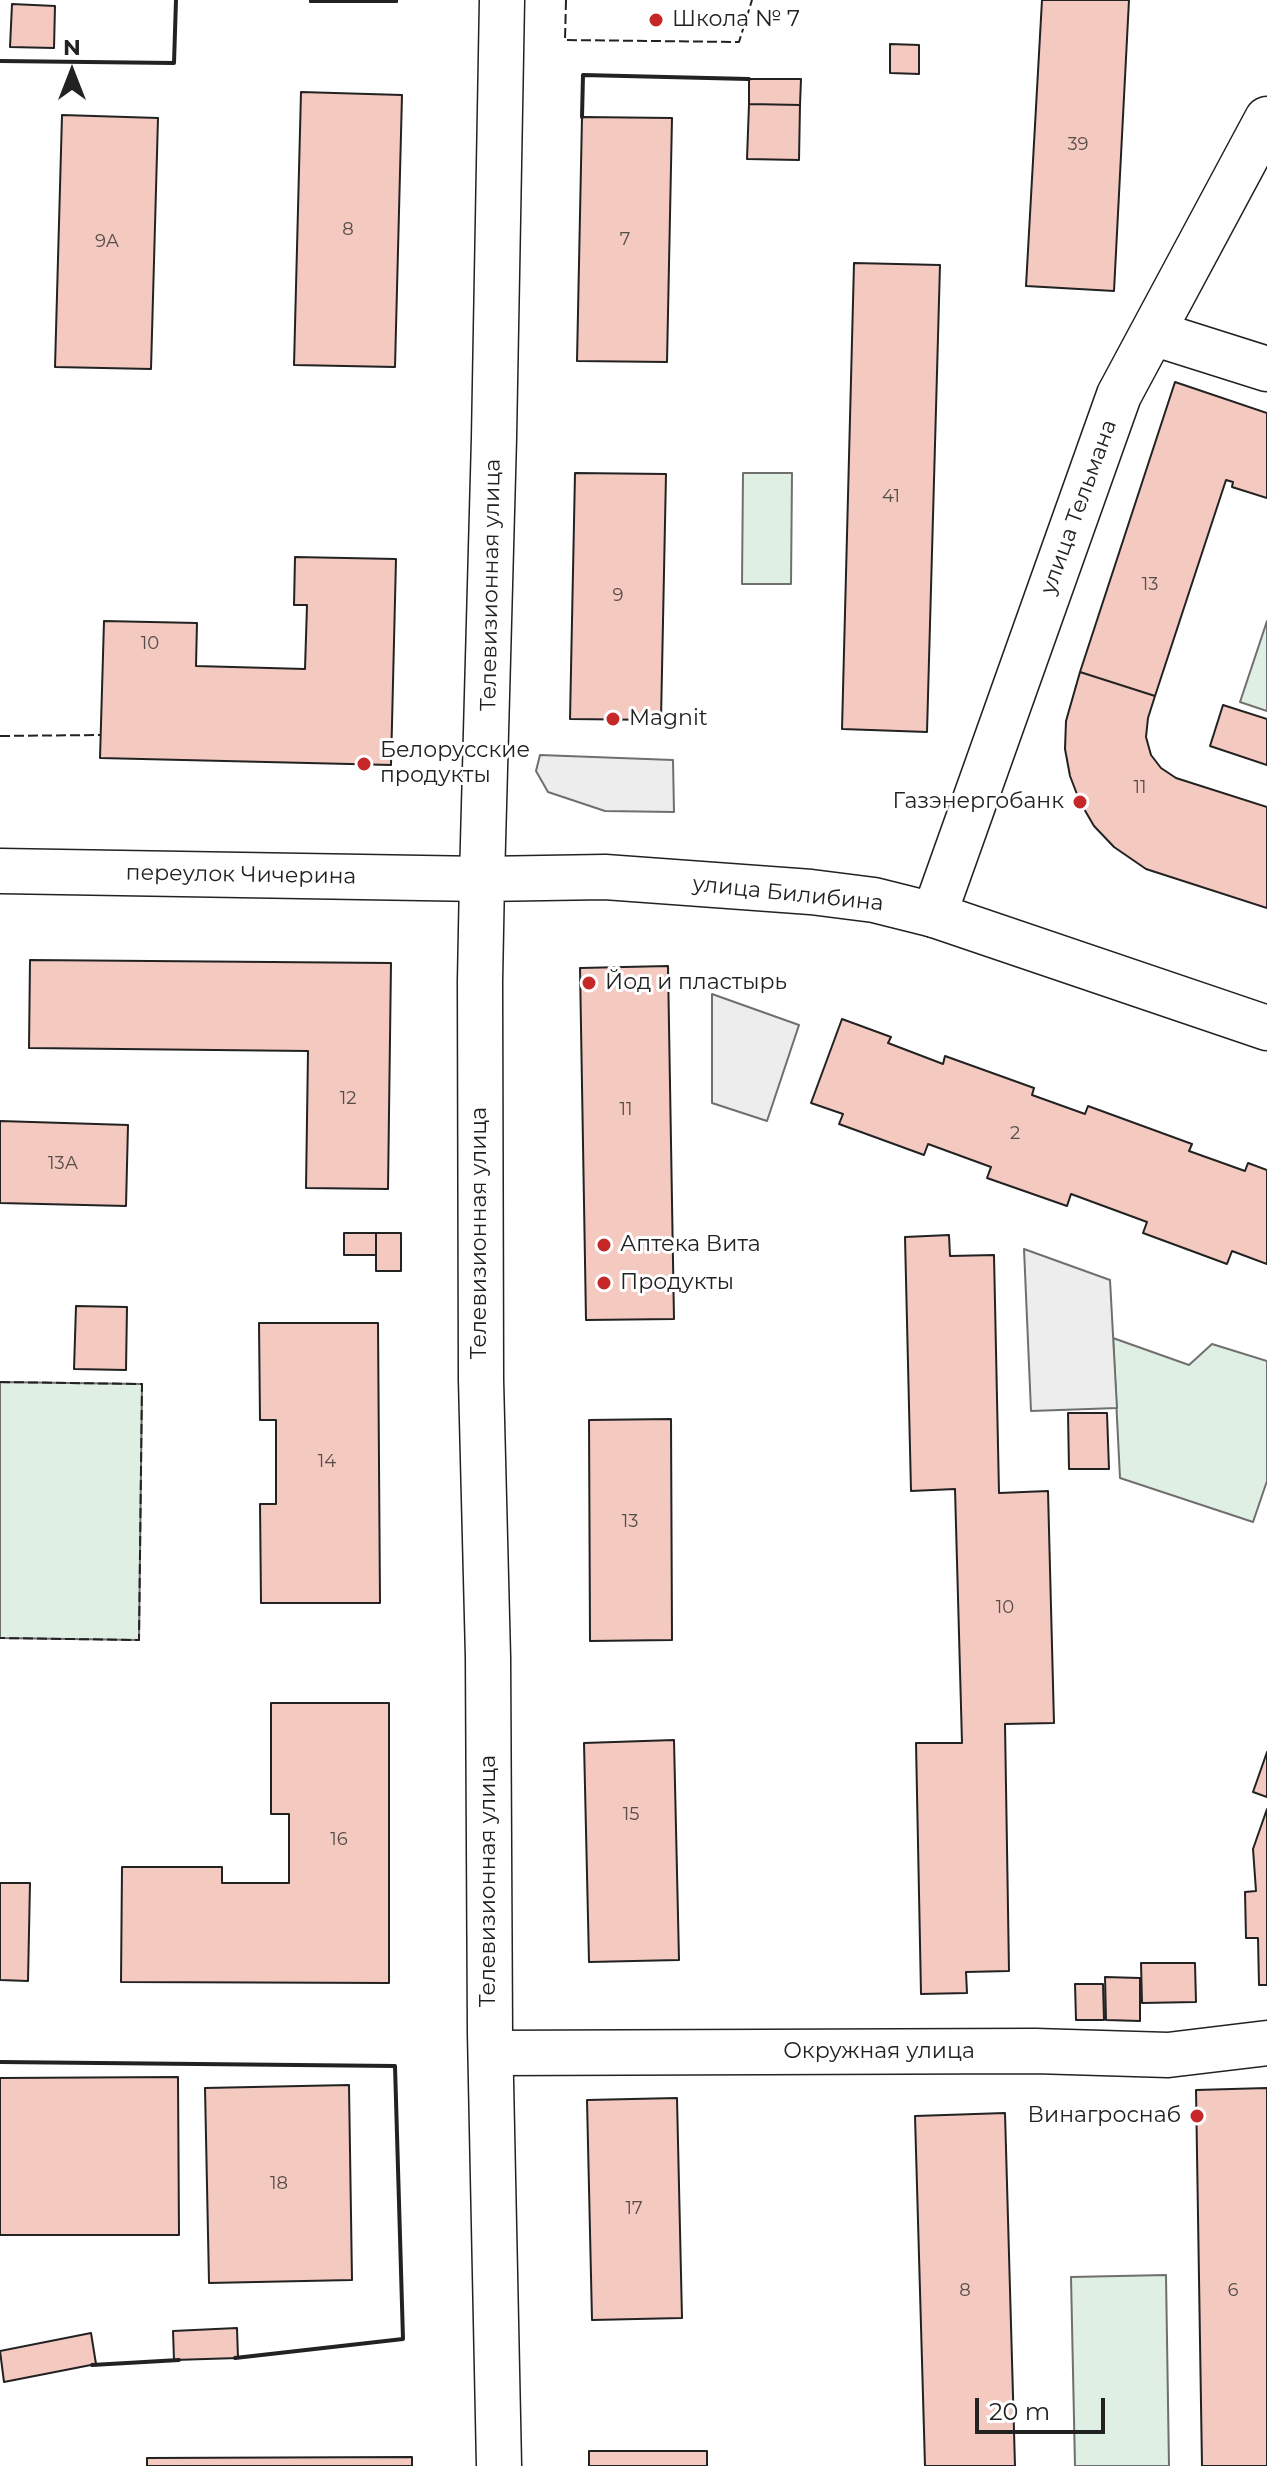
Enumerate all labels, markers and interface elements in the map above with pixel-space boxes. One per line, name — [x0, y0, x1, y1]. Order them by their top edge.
place label: Школа № 7 — [672, 7, 800, 33]
marker: Школа № 7 — [647, 11, 665, 29]
north arrow — [32, 32, 112, 112]
text: N — [63, 34, 81, 61]
house number: 39 — [1067, 134, 1089, 156]
house number: 8 — [342, 219, 354, 241]
house number: 7 — [620, 229, 630, 251]
house number: 9А — [95, 231, 119, 253]
street label: улица Тельмана — [1035, 416, 1123, 598]
street label: Телевизионная улица — [476, 459, 506, 711]
house number: 41 — [882, 486, 900, 508]
house number: 13 — [1142, 574, 1158, 596]
house number: 9 — [613, 585, 623, 607]
house number: 10 — [141, 633, 159, 655]
place label: Magnit — [629, 706, 708, 732]
marker: Magnit — [604, 710, 622, 728]
place label: Белорусские продукты — [380, 738, 530, 790]
marker: Белорусские продукты — [355, 755, 373, 773]
house number: 11 — [1134, 777, 1146, 799]
place label: Газэнергобанк — [893, 789, 1064, 815]
marker: Газэнергобанк — [1071, 793, 1089, 811]
street label: переулок Чичерина — [125, 860, 357, 890]
street label: улица Билибина — [691, 871, 885, 917]
place label: Йод и пластырь — [605, 970, 787, 996]
marker: Йод и пластырь — [580, 974, 598, 992]
house number: 12 — [340, 1088, 356, 1110]
house number: 11 — [620, 1099, 632, 1121]
street label: Телевизионная улица — [467, 1107, 493, 1359]
house number: 2 — [1010, 1123, 1020, 1145]
house number: 13А — [48, 1153, 78, 1175]
place label: Аптека Вита — [620, 1232, 761, 1258]
marker: Аптека Вита — [595, 1236, 613, 1254]
place label: Продукты — [620, 1270, 734, 1296]
marker: Продукты — [595, 1274, 613, 1292]
house number: 14 — [318, 1451, 336, 1473]
house number: 13 — [622, 1511, 638, 1533]
house number: 10 — [996, 1597, 1014, 1619]
street label: Телевизионная улица — [476, 1755, 502, 2007]
house number: 15 — [623, 1804, 639, 1826]
house number: 16 — [330, 1829, 348, 1851]
street label: Окружная улица — [783, 2039, 975, 2065]
place label: Винагроснаб — [1028, 2103, 1181, 2129]
marker: Винагроснаб — [1188, 2107, 1206, 2125]
house number: 18 — [270, 2173, 288, 2195]
house number: 17 — [625, 2198, 643, 2220]
house number: 8 — [959, 2280, 971, 2302]
house number: 6 — [1228, 2280, 1238, 2302]
scale bar — [979, 2382, 1109, 2432]
text: 20 m — [989, 2397, 1050, 2426]

